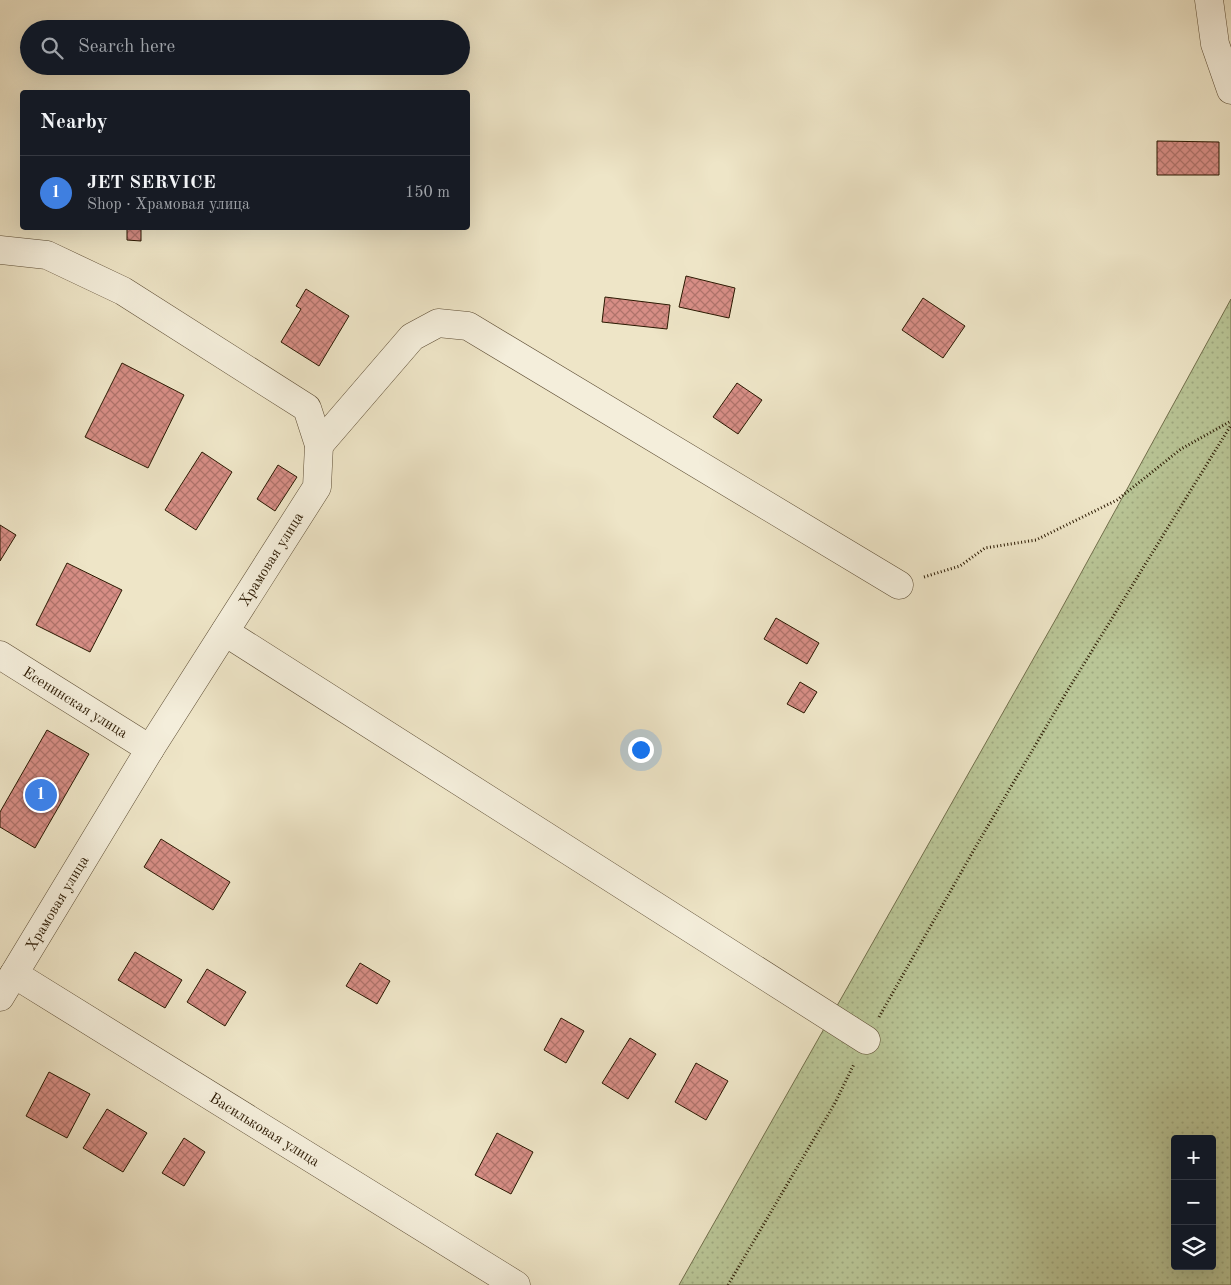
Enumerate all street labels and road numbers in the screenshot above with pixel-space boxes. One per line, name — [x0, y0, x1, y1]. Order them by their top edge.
street label: Храмовая улица — [237, 510, 307, 609]
street label: Есенинская улица — [20, 665, 130, 742]
street label: Храмовая улица — [24, 853, 93, 954]
street label: Васильковая улица — [206, 1091, 322, 1171]

